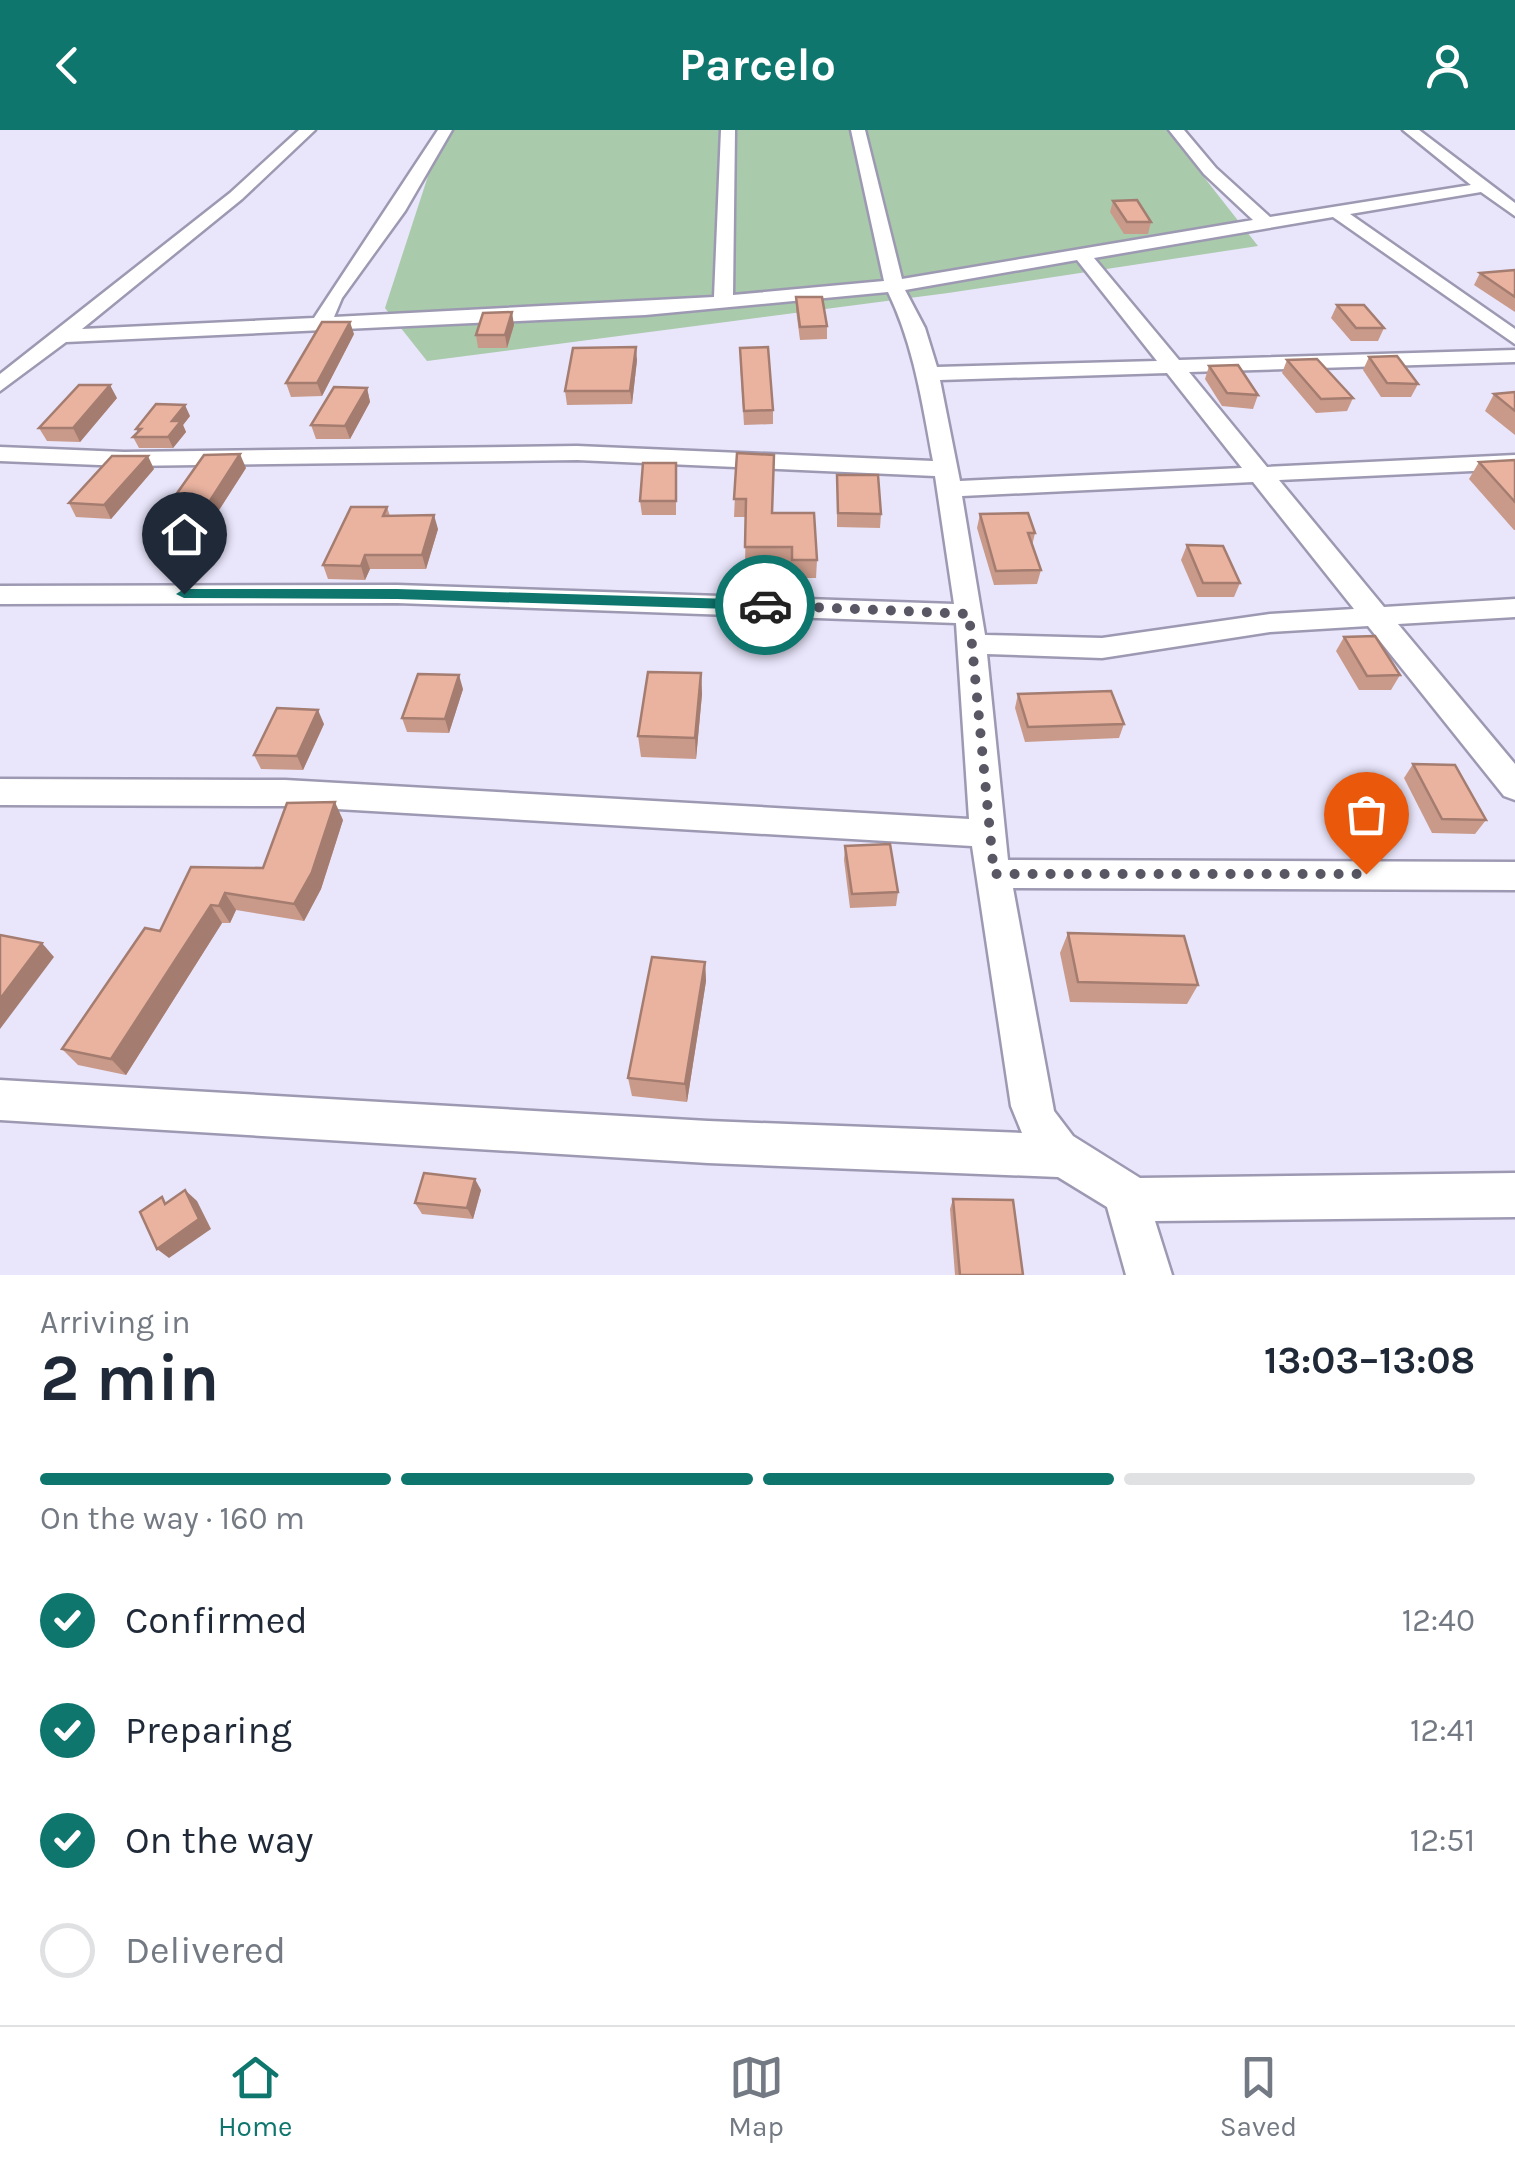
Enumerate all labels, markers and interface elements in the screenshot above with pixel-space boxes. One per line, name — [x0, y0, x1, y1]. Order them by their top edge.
icon: back — [40, 38, 95, 93]
icon: person — [1420, 38, 1475, 93]
text: Parcelo — [679, 39, 836, 91]
pin — [142, 492, 227, 595]
icon: home — [157, 507, 212, 562]
courier — [715, 555, 815, 655]
icon: car — [738, 578, 793, 633]
pin — [1324, 772, 1409, 875]
icon: bag — [1339, 787, 1394, 842]
text: Arriving in — [40, 1304, 191, 1341]
text: 13:03–13:08 — [1264, 1338, 1475, 1383]
text: 2 min — [40, 1340, 219, 1416]
text: On the way · 160 m — [40, 1500, 305, 1537]
icon: check — [40, 1593, 95, 1648]
text: Confirmed — [125, 1598, 308, 1643]
text: 12:40 — [1402, 1602, 1475, 1639]
icon: check — [40, 1703, 95, 1758]
text: Preparing — [125, 1708, 292, 1753]
text: 12:41 — [1410, 1712, 1475, 1749]
icon: check — [40, 1813, 95, 1868]
text: On the way — [125, 1818, 313, 1863]
text: 12:51 — [1410, 1822, 1475, 1859]
text: Delivered — [125, 1928, 286, 1973]
tab: Home — [218, 2050, 293, 2143]
tab: Map — [728, 2050, 784, 2143]
tab: Saved — [1220, 2050, 1297, 2143]

